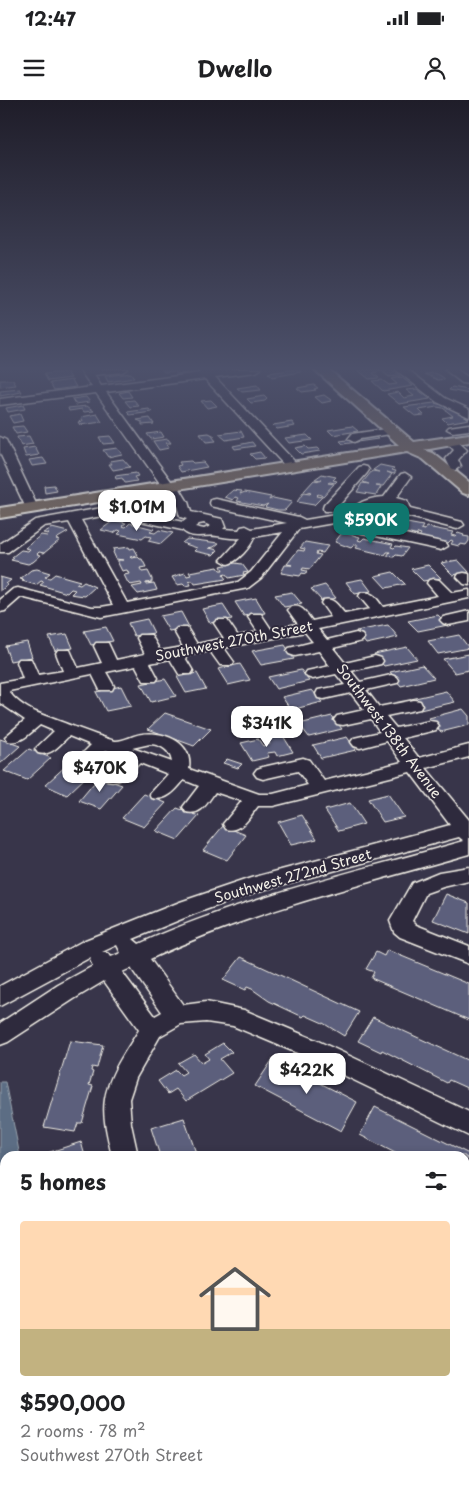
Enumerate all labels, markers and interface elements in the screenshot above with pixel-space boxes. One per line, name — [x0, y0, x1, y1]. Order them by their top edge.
text: 12:47 — [25, 4, 76, 32]
text: Dwello — [197, 51, 272, 84]
icon: menu — [20, 54, 48, 82]
icon: person — [421, 54, 449, 82]
pin: $1.01M — [96, 490, 178, 532]
text: $1.01M — [109, 494, 165, 518]
pin: $590K — [336, 502, 406, 545]
text: $590K — [344, 507, 398, 531]
street label: Southwest 270th Street — [153, 615, 315, 666]
street label: Southwest 138th Avenue — [332, 659, 447, 803]
pin: $341K — [232, 706, 302, 748]
text: $341K — [242, 710, 292, 734]
pin: $470K — [65, 750, 135, 793]
text: $470K — [73, 755, 127, 779]
street label: Southwest 272nd Street — [212, 843, 374, 908]
pin: $422K — [272, 1052, 342, 1095]
text: $422K — [280, 1057, 334, 1081]
text: 5 homes — [20, 1165, 106, 1197]
icon: filters — [422, 1167, 450, 1195]
icon: home — [190, 1254, 280, 1344]
text: $590,000 — [20, 1386, 125, 1418]
text: 2 rooms · 78 m² — [20, 1418, 146, 1442]
text: Southwest 270th Street — [20, 1442, 203, 1466]

